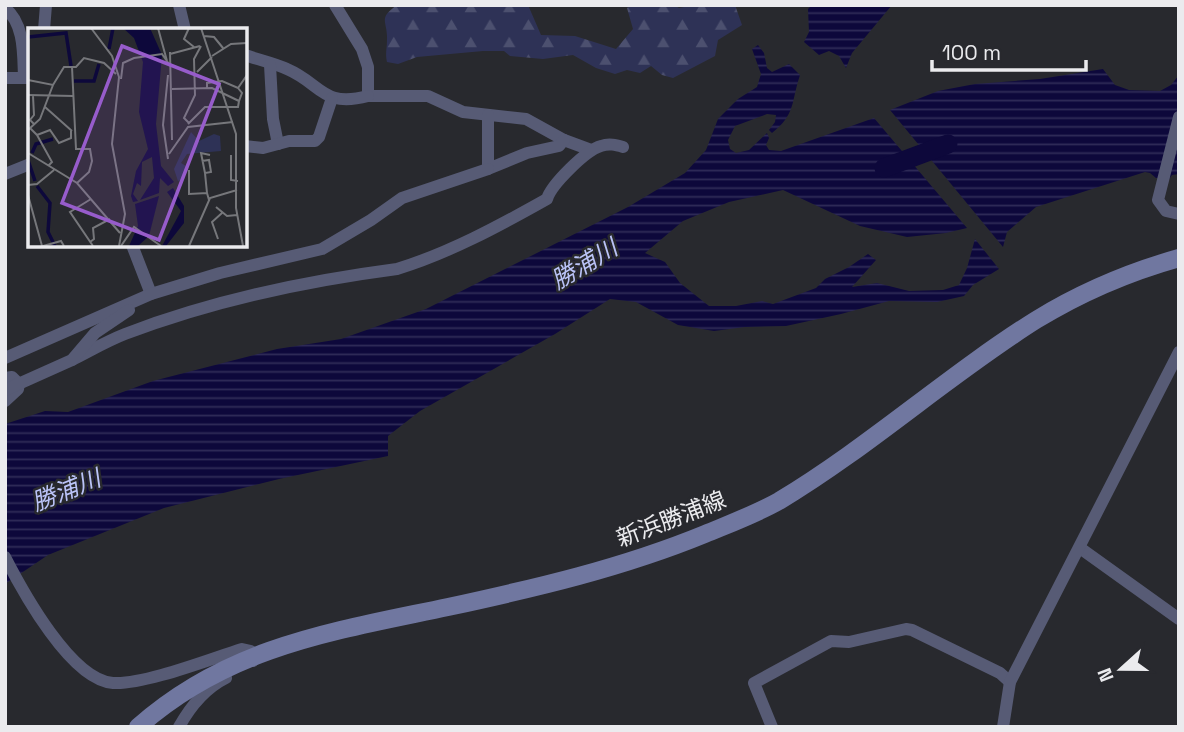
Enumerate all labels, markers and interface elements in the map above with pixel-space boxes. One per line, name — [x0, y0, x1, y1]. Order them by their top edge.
inset map — [28, 28, 247, 247]
scale bar — [932, 28, 1086, 72]
text: 100 m — [942, 39, 1001, 66]
water label: 勝浦川 — [545, 231, 625, 296]
water label: 勝浦川 — [27, 461, 108, 518]
street label: 新浜勝浦線 — [612, 484, 730, 554]
north arrow — [1086, 634, 1156, 704]
text: N — [1092, 664, 1120, 685]

